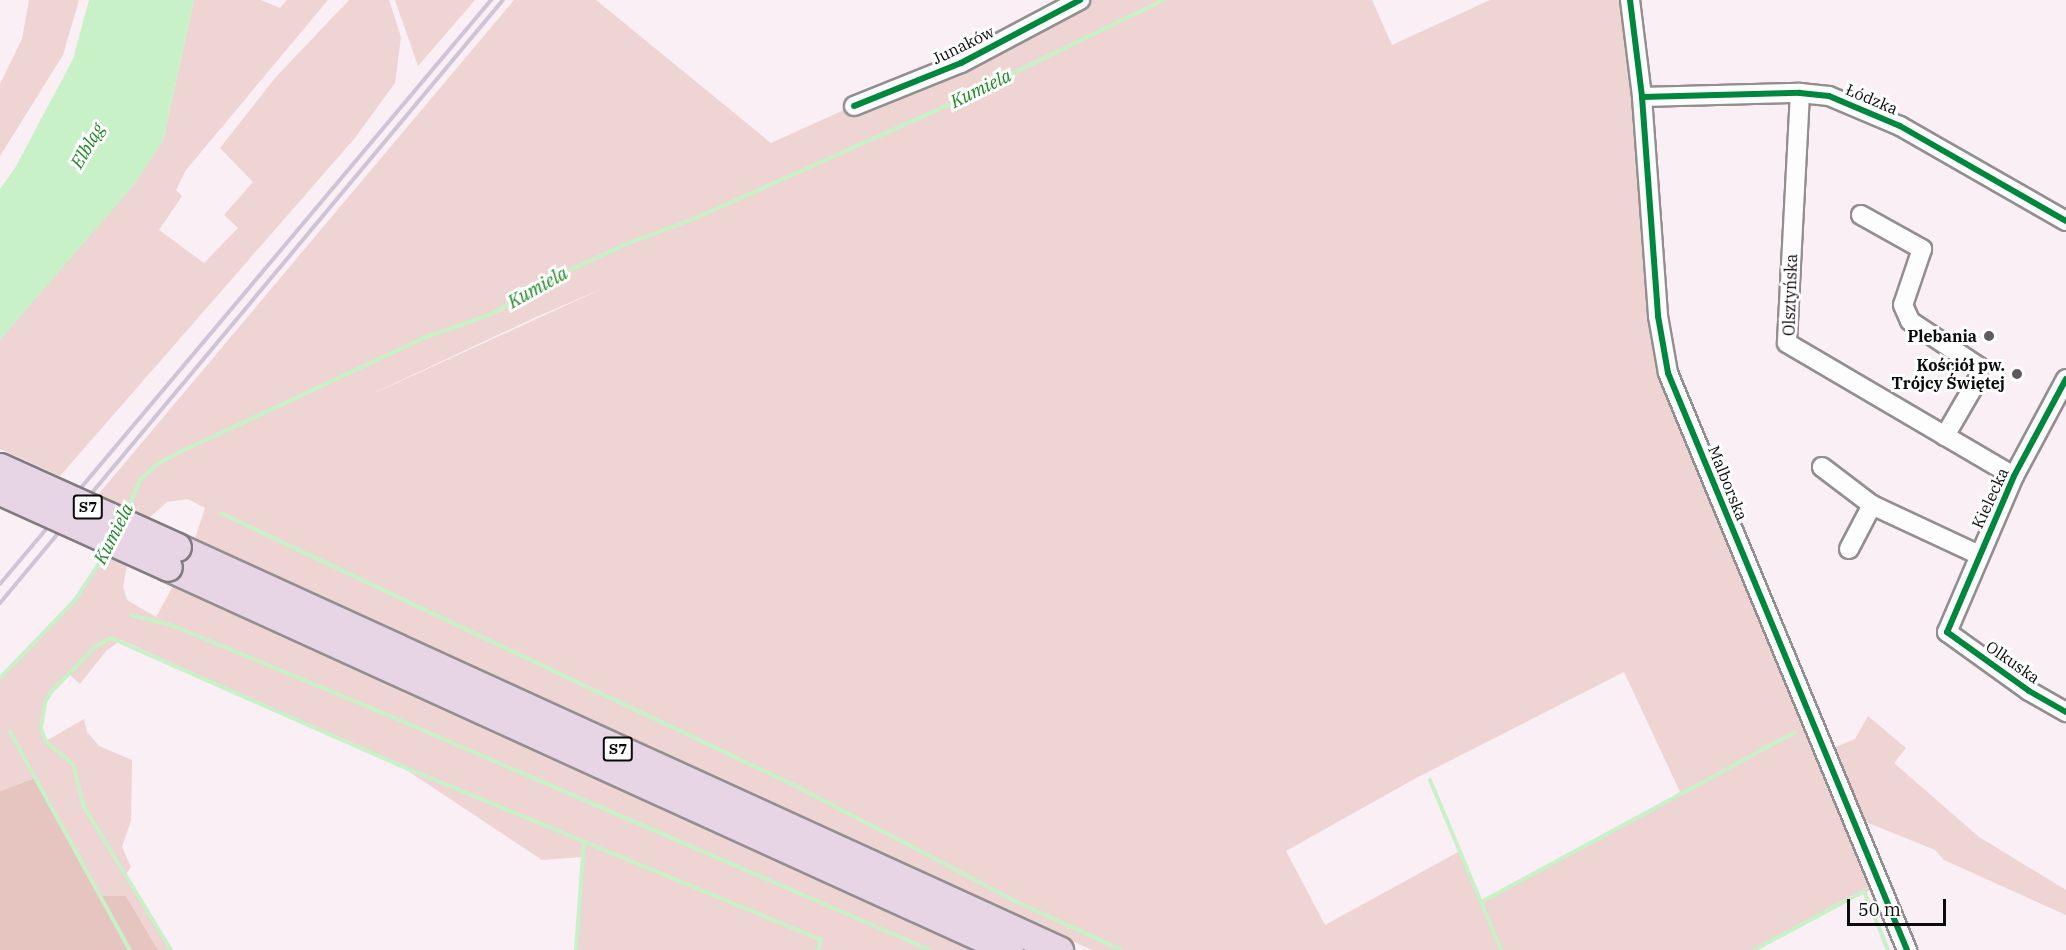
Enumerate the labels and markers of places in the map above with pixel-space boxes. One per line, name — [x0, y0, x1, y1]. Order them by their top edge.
place label: Plebania — [1907, 326, 1977, 346]
marker: Plebania — [1982, 329, 1996, 343]
place label: Kościół pw. Trójcy Świętej — [1892, 355, 2005, 393]
marker: Kościół pw. Trójcy Świętej — [2010, 367, 2024, 381]

